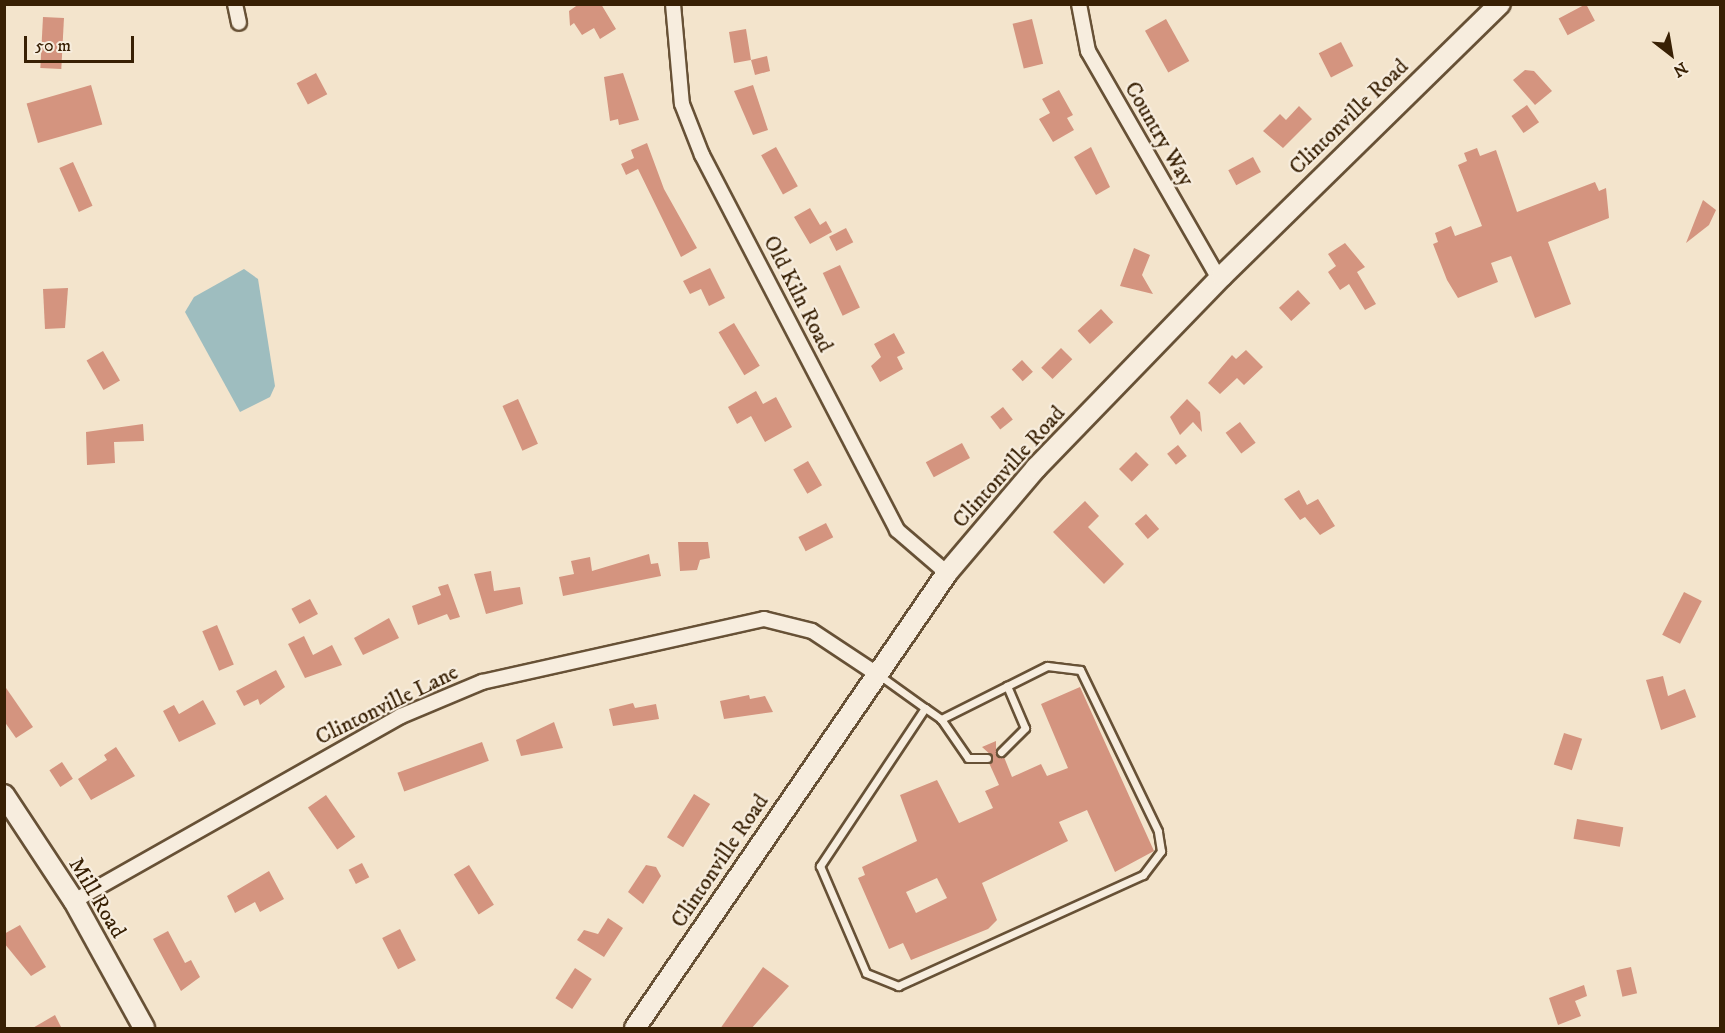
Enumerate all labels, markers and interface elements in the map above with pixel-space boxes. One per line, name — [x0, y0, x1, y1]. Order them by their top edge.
scale bar — [27, 24, 136, 62]
north arrow — [1641, 24, 1701, 84]
text: 50 m — [35, 35, 71, 57]
street label: Clintonville Road — [1284, 54, 1414, 180]
text: N — [1669, 57, 1691, 81]
street label: Country Way — [1119, 77, 1199, 191]
street label: Old Kiln Road — [757, 231, 839, 357]
street label: Clintonville Road — [947, 400, 1071, 534]
street label: Clintonville Lane — [311, 659, 463, 751]
street label: Clintonville Road — [666, 789, 774, 933]
street label: Mill Road — [63, 853, 131, 943]

